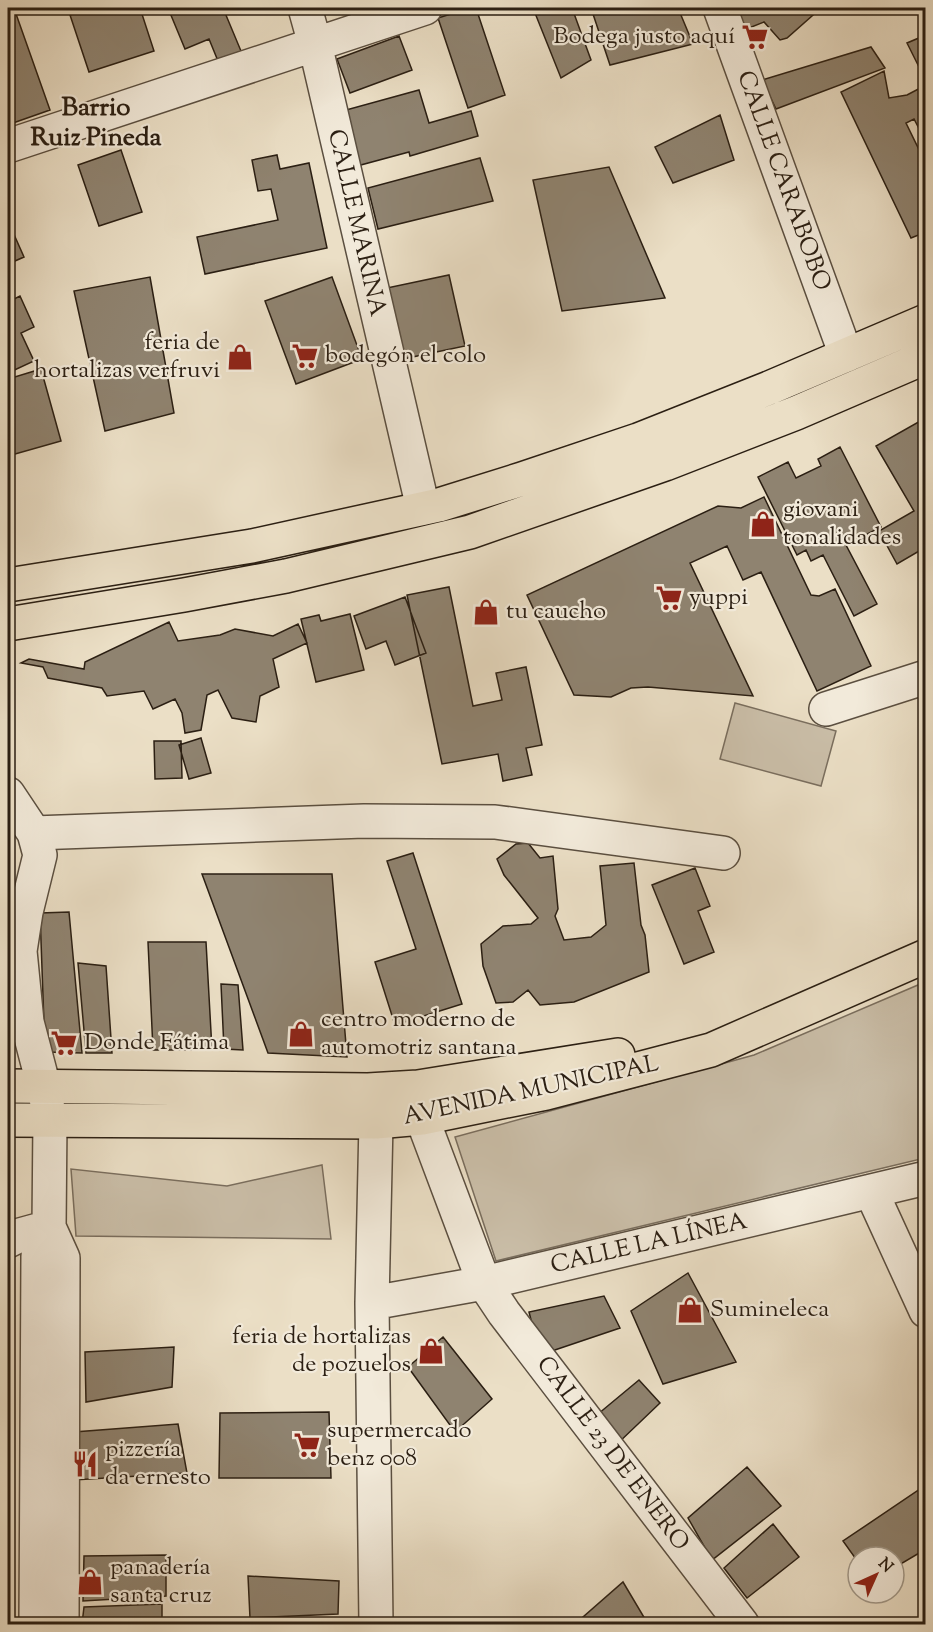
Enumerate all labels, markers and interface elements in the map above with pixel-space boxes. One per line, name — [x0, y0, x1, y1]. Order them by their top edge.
place label: Bodega justo aquí — [553, 20, 735, 54]
supermarket icon: Bodega justo aquí — [740, 22, 770, 52]
street label: CALLE CARABOBO — [727, 66, 839, 296]
district label: Barrio Ruiz Pineda — [30, 90, 162, 157]
street label: CALLE MARINA — [318, 126, 394, 321]
place label: feria de hortalizas verfruvi — [34, 326, 220, 388]
place label: bodegón el colo — [325, 339, 486, 373]
supermarket icon: bodegón el colo — [290, 341, 320, 371]
shop icon: feria de hortalizas verfruvi — [225, 342, 255, 372]
place label: giovani tonalidades — [783, 493, 901, 555]
shop icon: giovani tonalidades — [748, 509, 778, 539]
place label: yuppi — [689, 581, 748, 615]
supermarket icon: yuppi — [654, 583, 684, 613]
place label: tu caucho — [506, 595, 606, 629]
shop icon: tu caucho — [471, 597, 501, 627]
place label: centro moderno de automotriz santana — [321, 1003, 517, 1065]
shop icon: centro moderno de automotriz santana — [286, 1019, 316, 1049]
place label: Donde Fátima — [84, 1026, 229, 1060]
supermarket icon: Donde Fátima — [49, 1028, 79, 1058]
street label: AVENIDA MUNICIPAL — [400, 1047, 662, 1135]
street label: CALLE LA LÍNEA — [547, 1205, 751, 1283]
place label: Sumineleca — [710, 1293, 829, 1327]
shop icon: Sumineleca — [675, 1295, 705, 1325]
place label: feria de hortalizas de pozuelos — [232, 1320, 411, 1382]
shop icon: feria de hortalizas de pozuelos — [416, 1336, 446, 1366]
street label: CALLE 23 DE ENERO — [527, 1349, 697, 1559]
place label: supermercado benz 008 — [327, 1414, 472, 1476]
supermarket icon: supermercado benz 008 — [292, 1430, 322, 1460]
place label: pizzería da ernesto — [105, 1433, 211, 1495]
restaurant icon: pizzería da ernesto — [70, 1449, 100, 1479]
north arrow — [846, 1545, 906, 1605]
place label: panadería santa cruz — [110, 1551, 212, 1613]
text: N — [872, 1554, 898, 1579]
shop icon: panadería santa cruz — [75, 1567, 105, 1597]

